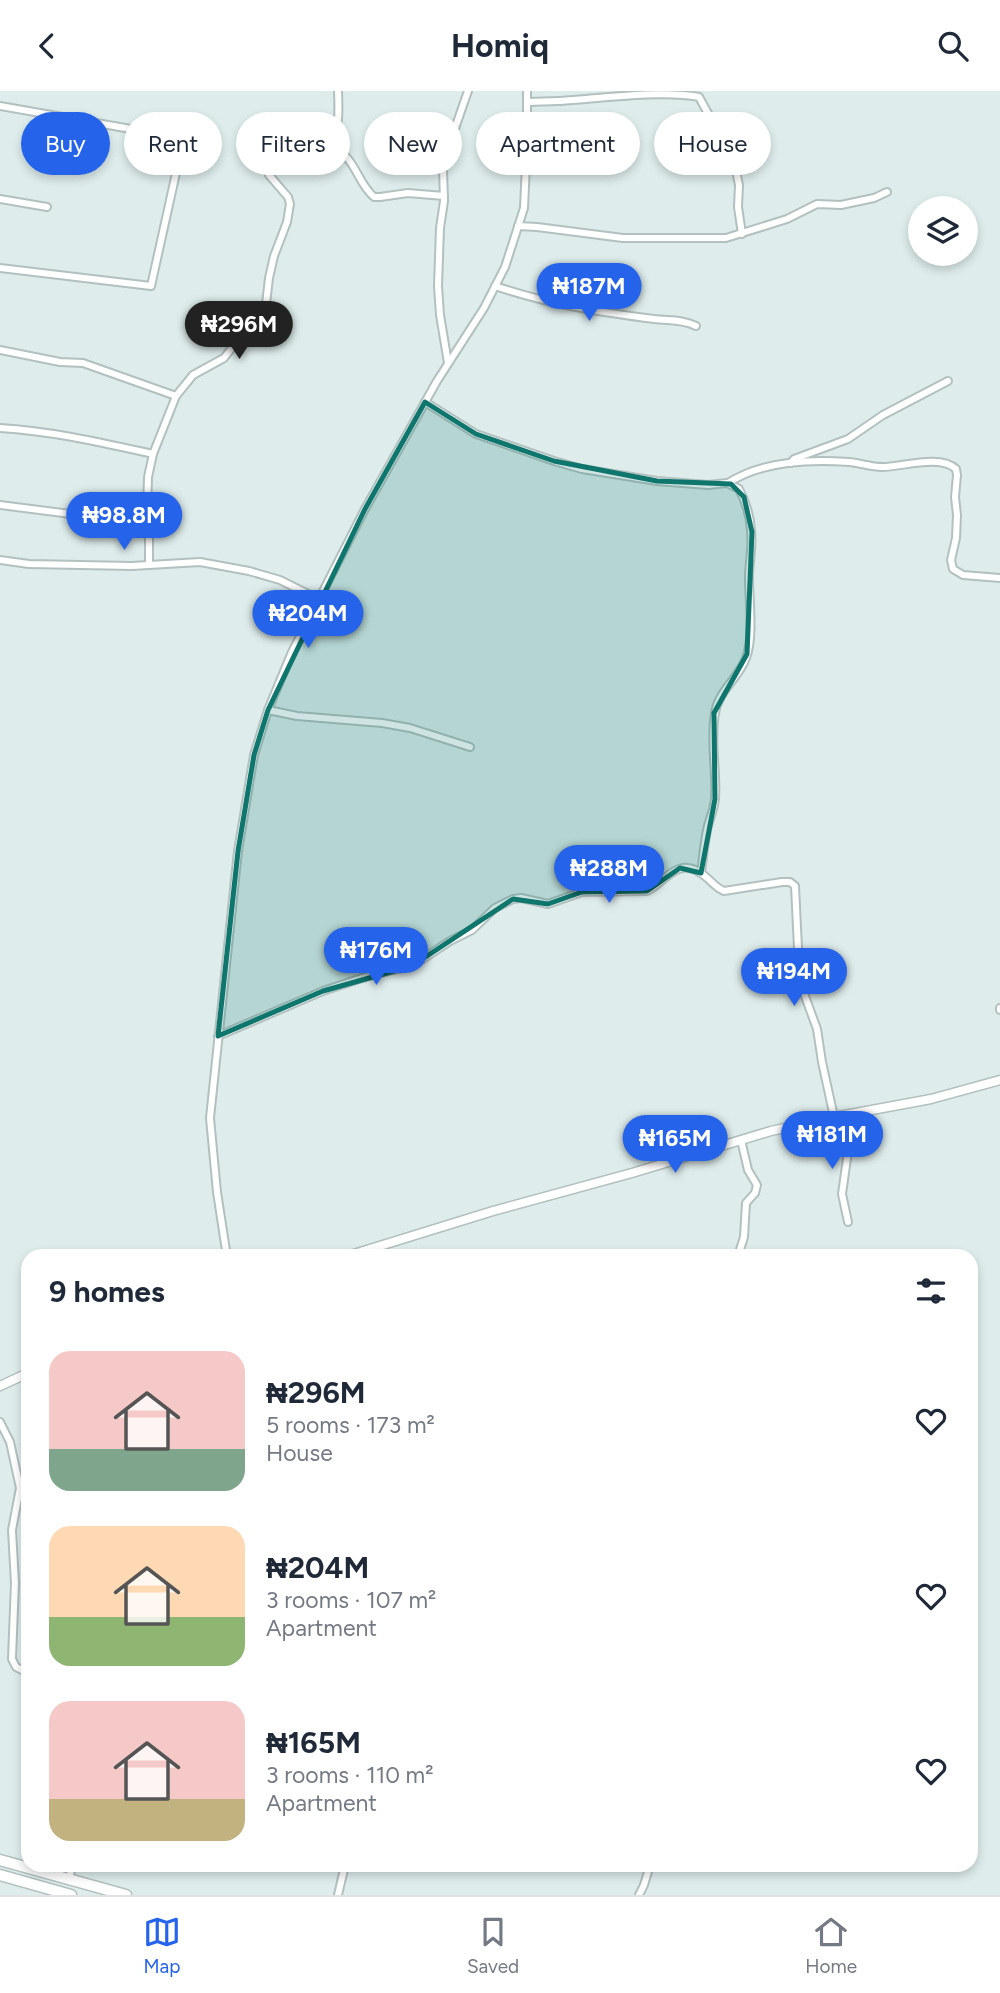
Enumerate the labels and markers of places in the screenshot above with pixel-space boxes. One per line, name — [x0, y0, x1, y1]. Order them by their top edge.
pin: ₦187M — [540, 264, 638, 323]
pin: ₦296M — [190, 301, 288, 361]
pin: ₦98.8M — [67, 493, 181, 552]
pin: ₦204M — [259, 591, 357, 650]
pin: ₦288M — [560, 845, 658, 905]
pin: ₦176M — [327, 927, 425, 987]
pin: ₦194M — [745, 949, 843, 1008]
pin: ₦181M — [783, 1111, 881, 1171]
pin: ₦165M — [626, 1115, 724, 1175]

